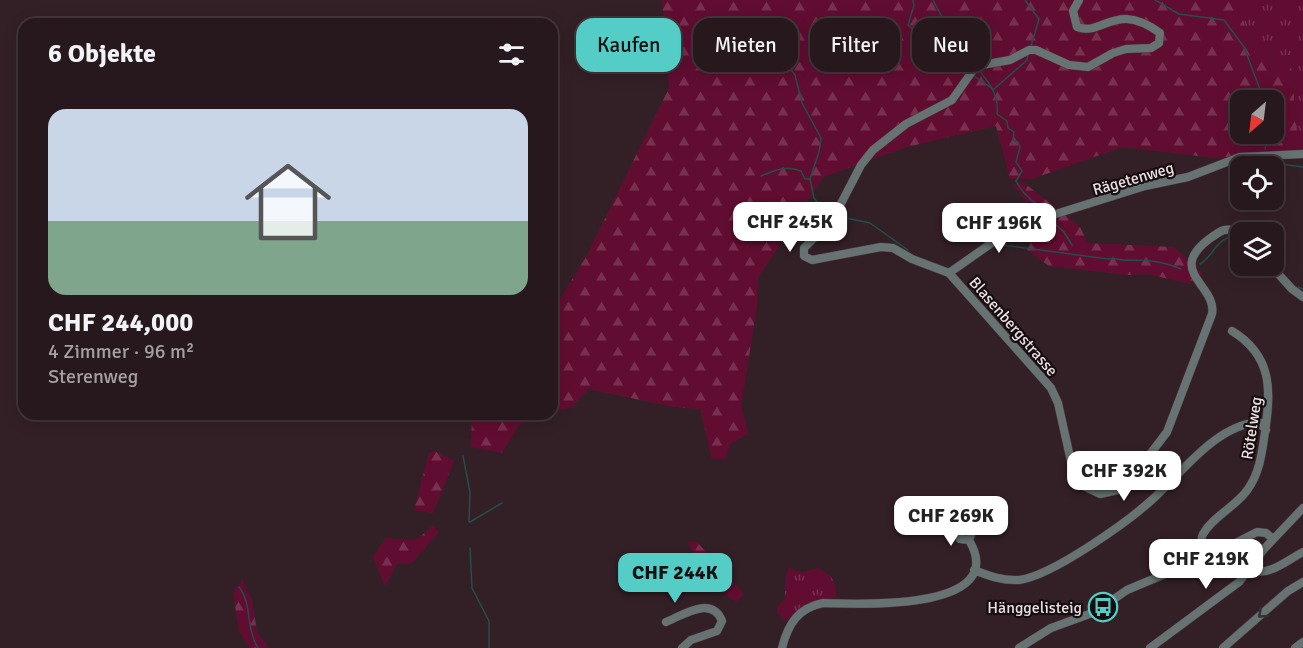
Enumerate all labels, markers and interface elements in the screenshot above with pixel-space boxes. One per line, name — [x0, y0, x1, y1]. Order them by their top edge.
chip: Kaufen — [576, 18, 681, 72]
chip: Mieten — [693, 18, 798, 72]
chip: Filter — [810, 18, 900, 72]
chip: Neu — [912, 18, 990, 72]
text: 6 Objekte — [48, 38, 156, 70]
icon: filters — [495, 38, 528, 71]
north arrow — [1230, 90, 1284, 144]
map controls — [1230, 90, 1284, 276]
icon: home — [234, 148, 342, 256]
button: locate — [1230, 156, 1284, 210]
street label: Rägetenweg — [1090, 158, 1176, 200]
pin: CHF 245K — [728, 202, 852, 253]
pin: CHF 196K — [937, 203, 1061, 254]
text: CHF 245K — [747, 209, 833, 234]
text: CHF 196K — [956, 210, 1042, 235]
button: layers — [1230, 222, 1284, 276]
street label: Blasenbergstrasse — [965, 273, 1062, 381]
text: CHF 244,000 — [48, 307, 193, 339]
text: 4 Zimmer · 96 m² — [48, 339, 194, 364]
text: Sterenweg — [48, 364, 138, 389]
street label: Rötelweg — [1237, 395, 1267, 461]
pin: CHF 392K — [1062, 451, 1186, 502]
text: CHF 392K — [1081, 458, 1167, 483]
pin: CHF 269K — [889, 496, 1013, 547]
text: CHF 269K — [908, 503, 994, 528]
pin: CHF 219K — [1144, 539, 1268, 590]
text: CHF 219K — [1163, 546, 1249, 571]
pin: CHF 244K — [613, 553, 737, 604]
text: CHF 244K — [632, 560, 718, 585]
bus stop icon: Hänggelisteig — [1087, 591, 1119, 623]
place label: Hänggelisteig — [987, 598, 1082, 618]
one-way arrow — [1258, 607, 1269, 618]

